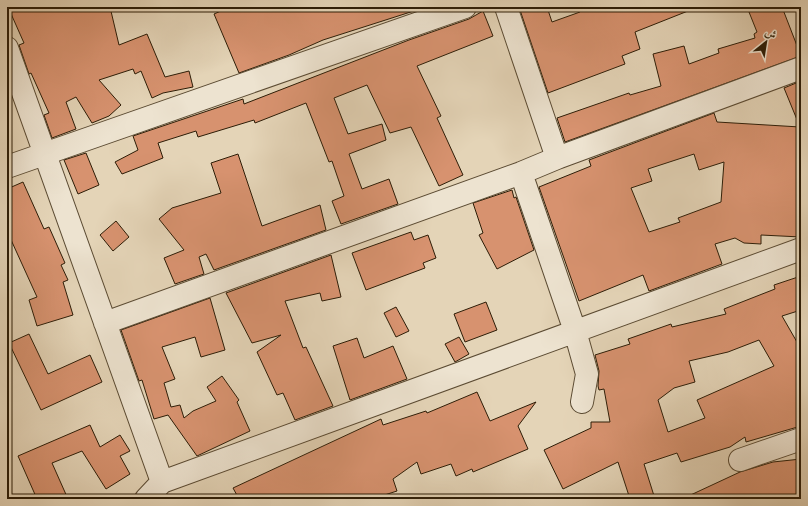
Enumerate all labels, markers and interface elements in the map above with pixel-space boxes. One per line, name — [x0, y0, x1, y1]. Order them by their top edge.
north arrow — [746, 22, 786, 62]
text: ش — [763, 25, 779, 42]

